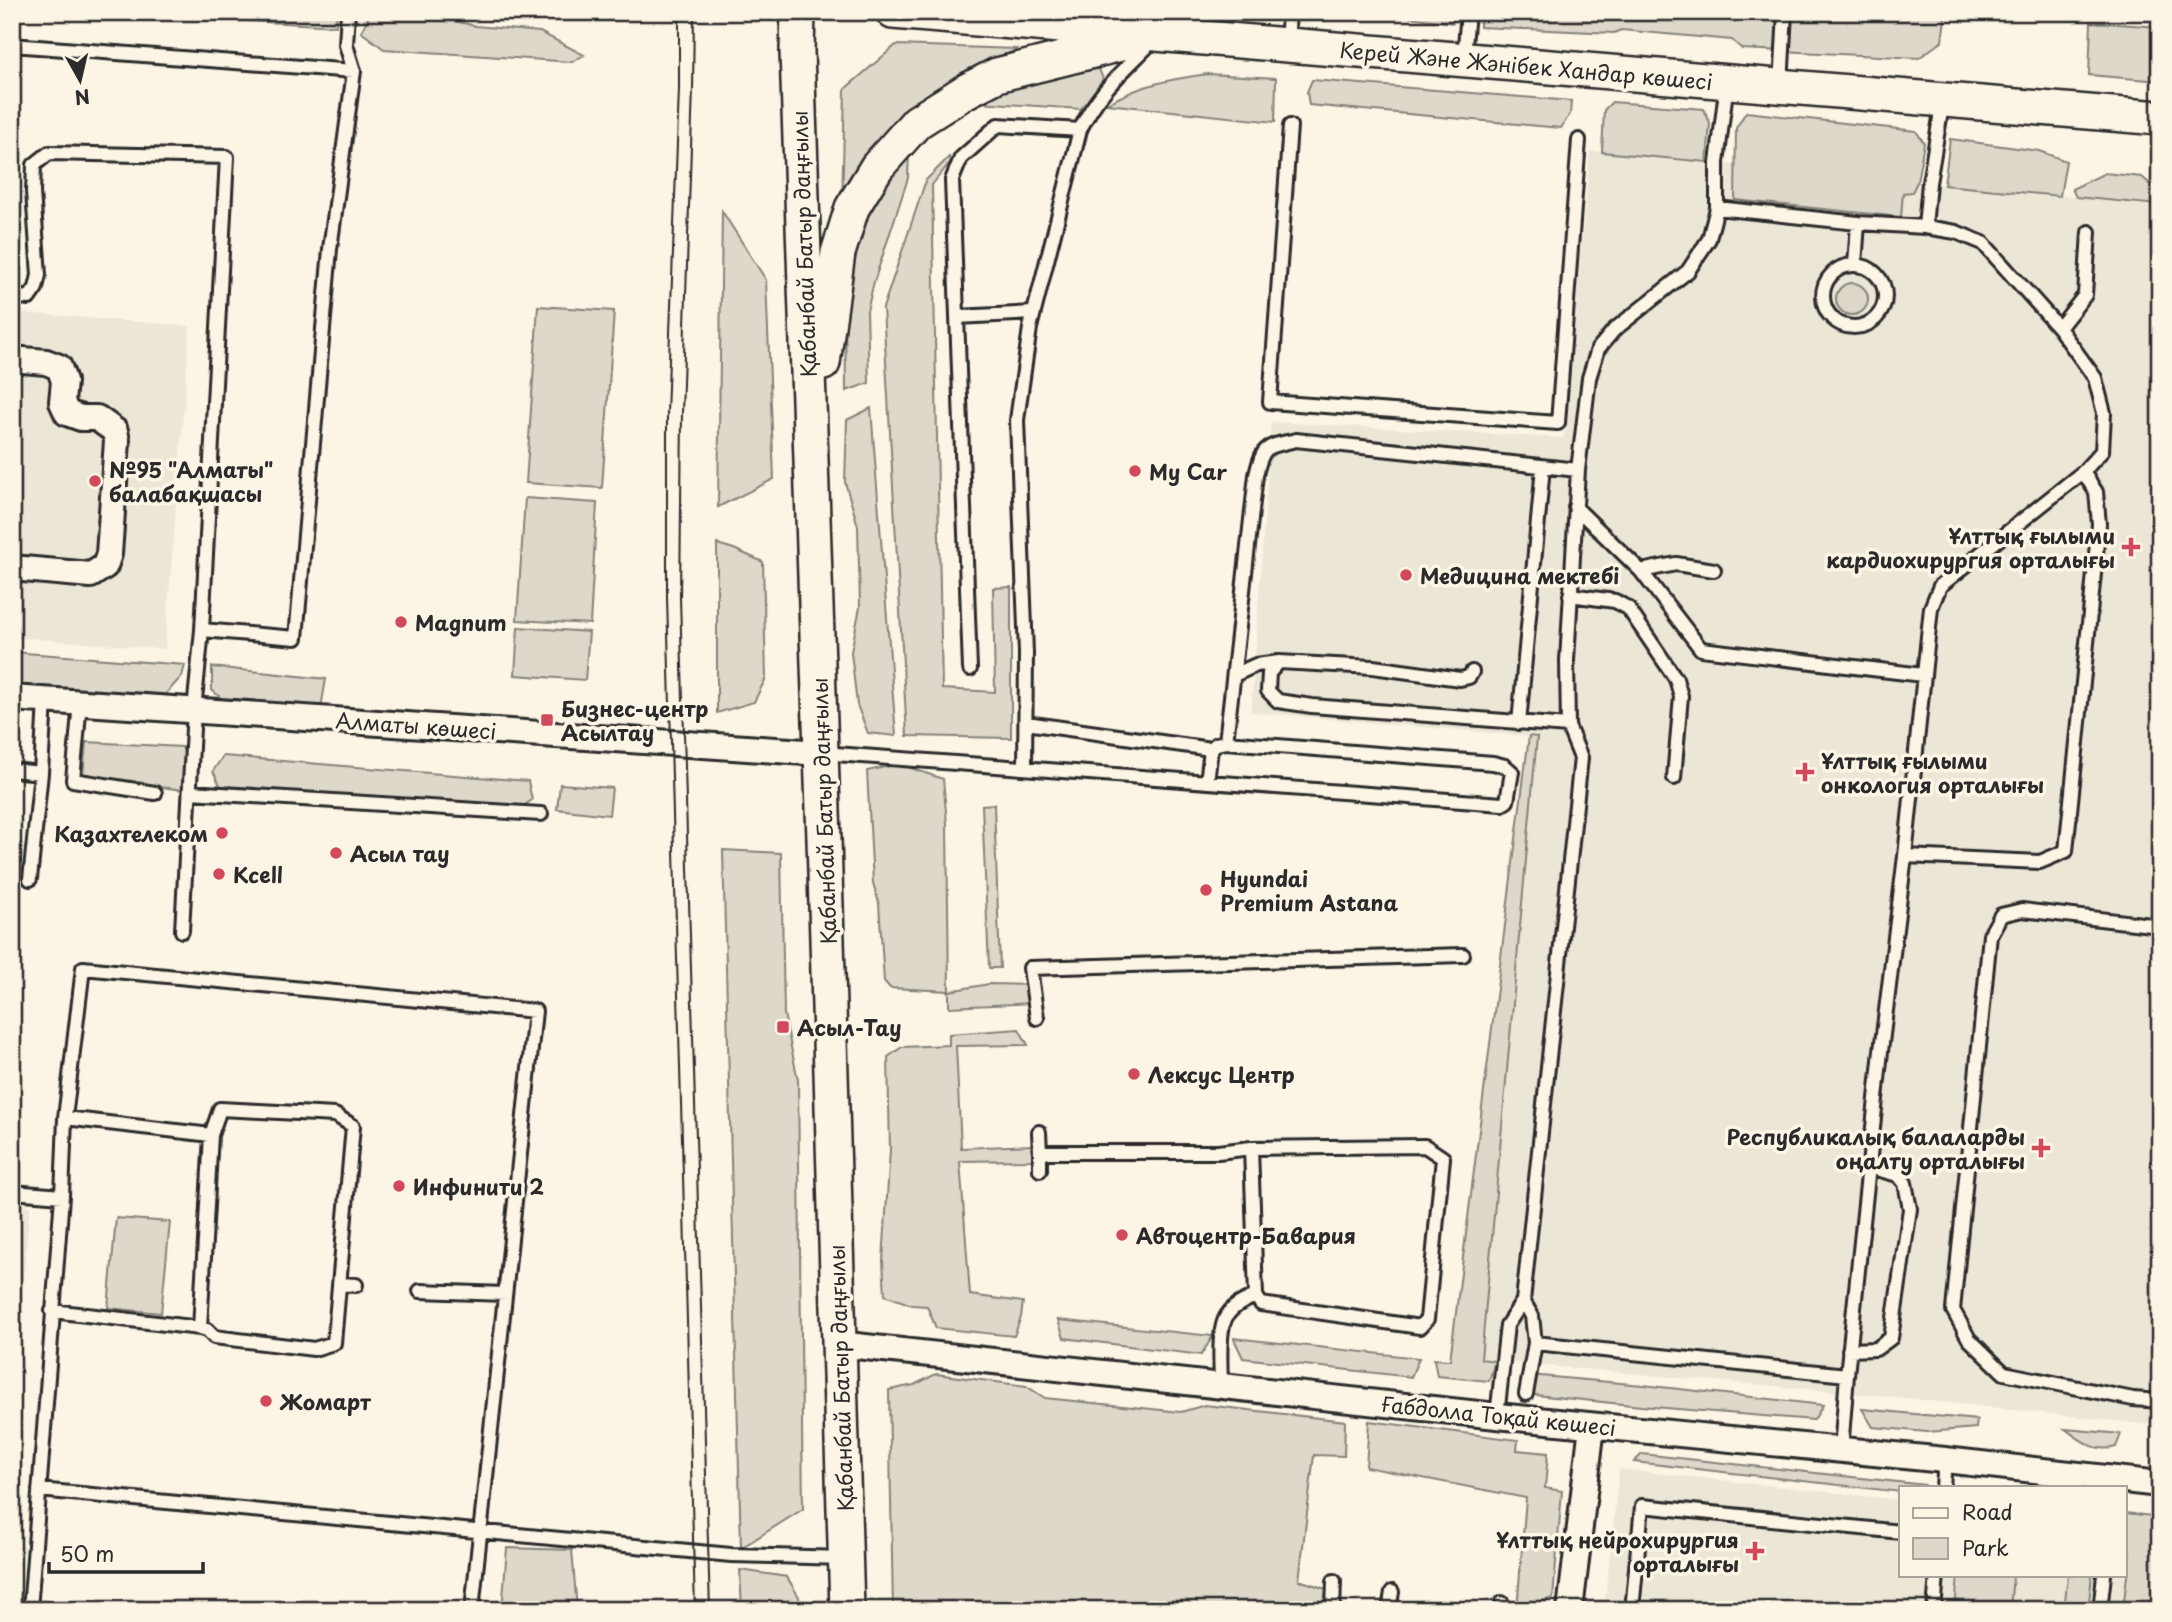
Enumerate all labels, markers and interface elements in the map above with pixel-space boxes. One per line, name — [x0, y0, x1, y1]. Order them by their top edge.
street label: Керей Және Жәнібек Хандар көшесі — [1338, 33, 1714, 97]
north arrow — [46, 46, 116, 116]
text: N — [73, 83, 92, 113]
street label: Қабанбай Батыр даңғылы — [782, 110, 824, 378]
place label: №95 "Алматы" балабақшасы — [109, 453, 274, 509]
place label: My Car — [1149, 455, 1227, 487]
marker: My Car — [1127, 463, 1143, 479]
marker: №95 "Алматы" балабақшасы — [87, 473, 103, 489]
place label: Ұлттық ғылыми кардиохирургия орталығы — [1826, 519, 2115, 575]
marker: Ұлттық ғылыми кардиохирургия орталығы — [2121, 537, 2141, 557]
place label: Медицина мектебі — [1420, 559, 1619, 591]
marker: Медицина мектебі — [1398, 567, 1414, 583]
place label: Magnum — [415, 606, 507, 638]
marker: Magnum — [393, 614, 409, 630]
street label: Қабанбай Батыр даңғылы — [802, 677, 844, 945]
place label: Бизнес-центр Асылтау — [561, 692, 708, 748]
street label: Алматы көшесі — [334, 703, 498, 747]
marker: Бизнес-центр Асылтау — [539, 712, 555, 728]
place label: Ұлттық ғылыми онкология орталығы — [1821, 744, 2044, 800]
marker: Ұлттық ғылыми онкология орталығы — [1795, 762, 1815, 782]
place label: Казахтелеком — [54, 817, 208, 849]
marker: Казахтелеком — [214, 825, 230, 841]
place label: Асыл тау — [350, 837, 450, 869]
marker: Асыл тау — [328, 845, 344, 861]
place label: Kcell — [233, 858, 283, 890]
place label: Hyundai Premium Astana — [1220, 862, 1398, 918]
marker: Kcell — [211, 866, 227, 882]
marker: Hyundai Premium Astana — [1198, 882, 1214, 898]
place label: Асыл-Тау — [797, 1011, 902, 1043]
marker: Асыл-Тау — [775, 1019, 791, 1035]
place label: Лексус Центр — [1148, 1058, 1295, 1090]
marker: Лексус Центр — [1126, 1066, 1142, 1082]
place label: Республикалық балаларды оңалту орталығы — [1726, 1120, 2025, 1176]
marker: Республикалық балаларды оңалту орталығы — [2031, 1138, 2051, 1158]
place label: Инфинити 2 — [413, 1170, 544, 1202]
marker: Инфинити 2 — [391, 1178, 407, 1194]
place label: Автоцентр-Бавария — [1136, 1219, 1356, 1251]
marker: Автоцентр-Бавария — [1114, 1227, 1130, 1243]
street label: Қабанбай Батыр даңғылы — [819, 1244, 861, 1512]
place label: Жомарт — [279, 1385, 371, 1417]
street label: Ғабдолла Тоқай көшесі — [1380, 1387, 1618, 1443]
marker: Жомарт — [258, 1393, 274, 1409]
legend — [1899, 1486, 2126, 1576]
text: Road — [1962, 1495, 2013, 1527]
place label: Ұлттық нейрохирургия орталығы — [1496, 1523, 1739, 1579]
scale bar — [49, 1531, 203, 1575]
text: Park — [1962, 1531, 2009, 1563]
text: 50 m — [60, 1537, 114, 1569]
marker: Ұлттық нейрохирургия орталығы — [1745, 1541, 1765, 1561]

